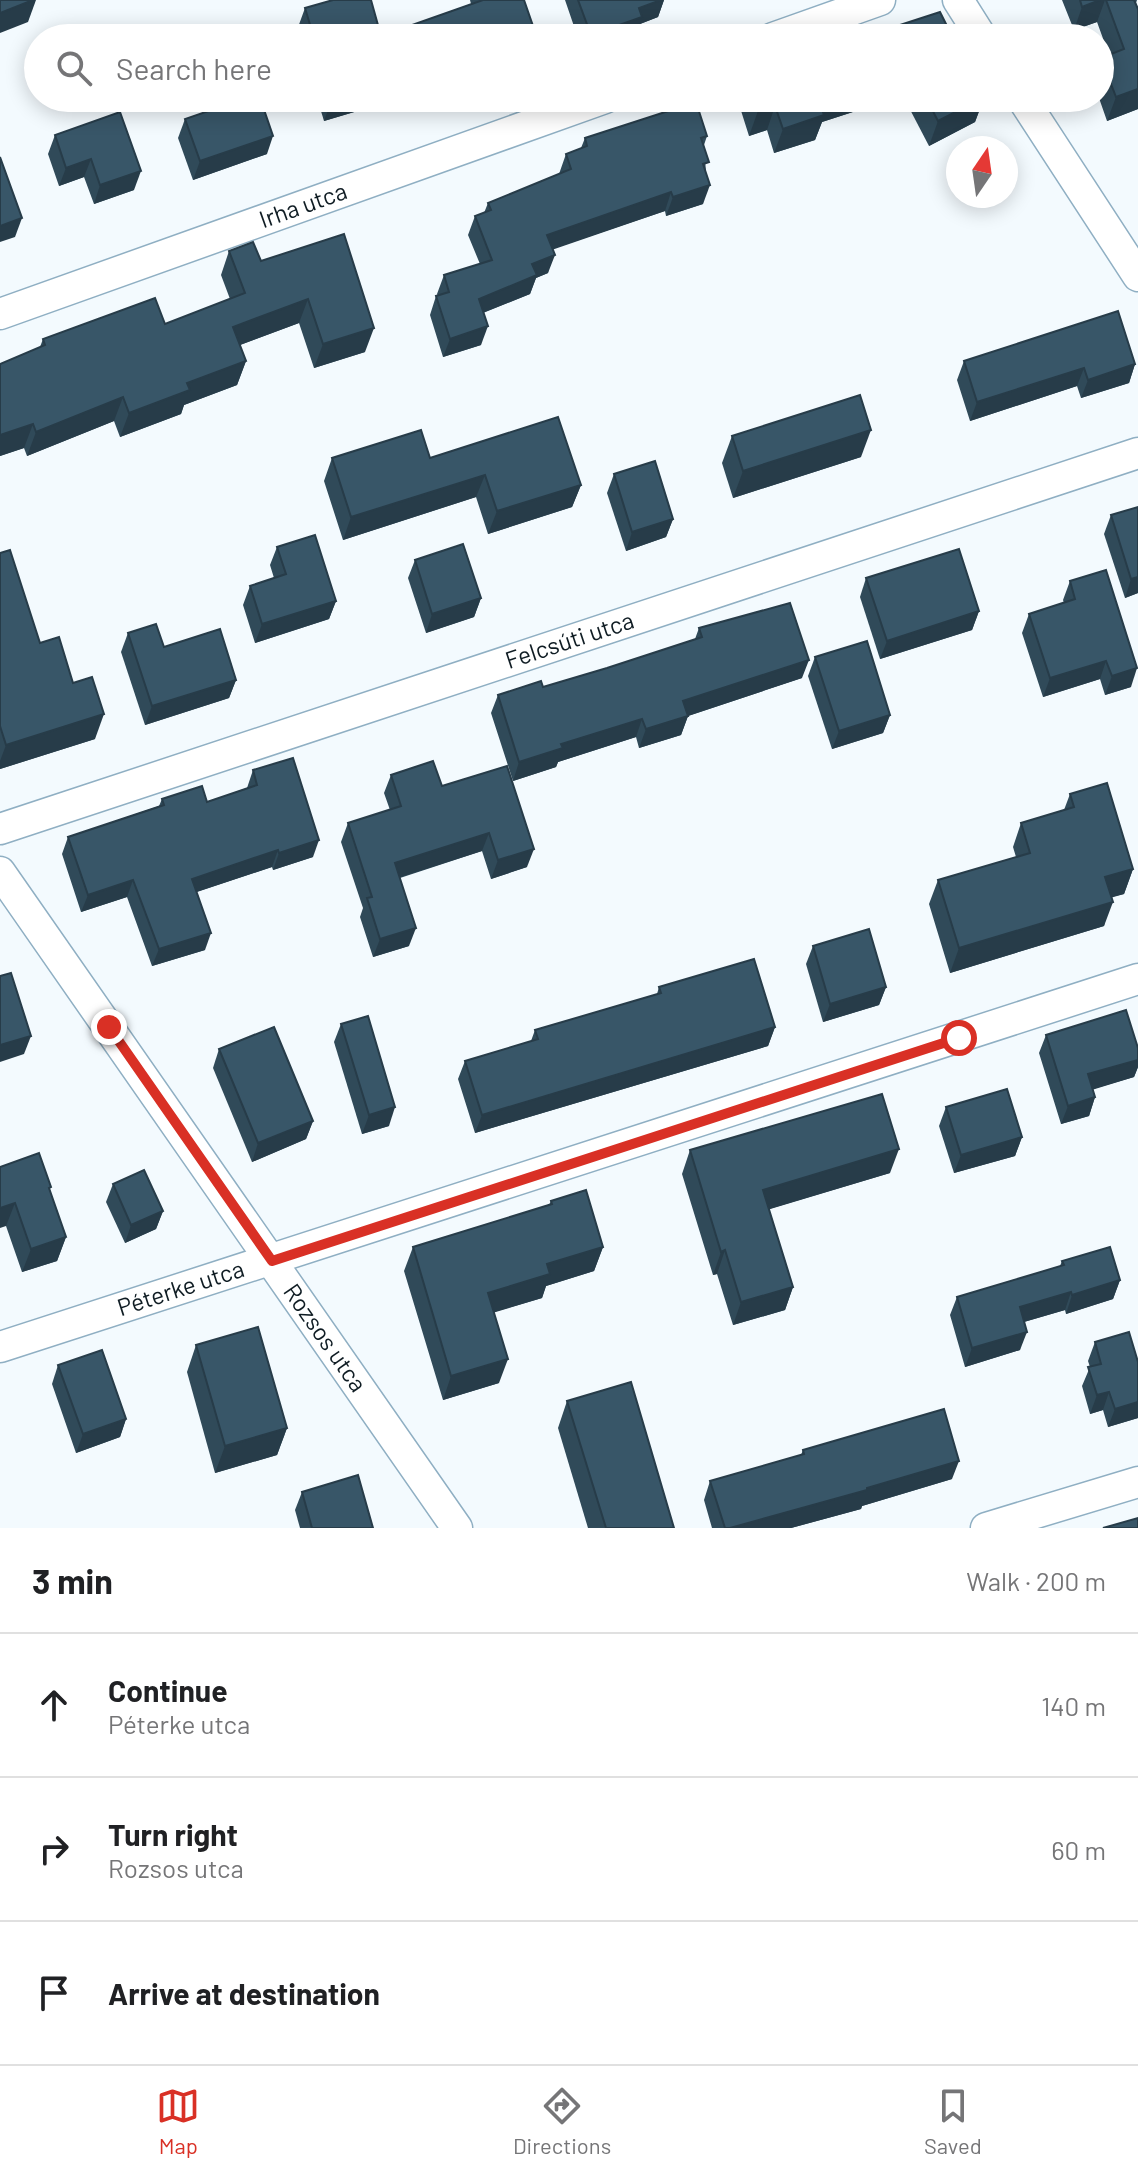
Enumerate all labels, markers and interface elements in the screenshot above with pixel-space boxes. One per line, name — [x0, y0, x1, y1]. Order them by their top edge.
search box — [24, 24, 1114, 112]
icon: search — [52, 46, 96, 90]
text: Search here — [116, 50, 272, 86]
north arrow — [946, 136, 1018, 208]
street label: Irha utca — [255, 175, 350, 233]
street label: Felcsúti utca — [501, 605, 637, 674]
route end — [91, 1009, 127, 1045]
route start — [941, 1020, 977, 1056]
street label: Péterke utca — [113, 1253, 247, 1321]
street label: Rozsos utca — [278, 1277, 374, 1397]
text: 3 min — [32, 1560, 113, 1601]
text: Walk · 200 m — [966, 1565, 1106, 1596]
text: Continue — [108, 1672, 228, 1708]
icon: ahead — [32, 1683, 76, 1727]
text: 140 m — [1041, 1690, 1106, 1721]
text: Péterke utca — [108, 1708, 250, 1739]
text: Turn right — [108, 1816, 238, 1852]
icon: right — [32, 1827, 76, 1871]
text: 60 m — [1051, 1834, 1106, 1865]
text: Rozsos utca — [108, 1852, 244, 1883]
icon: arrive — [32, 1971, 76, 2015]
text: Arrive at destination — [108, 1975, 380, 2011]
tab: Map — [156, 2084, 200, 2158]
tab: Directions — [513, 2084, 611, 2158]
tab: Saved — [924, 2084, 982, 2158]

